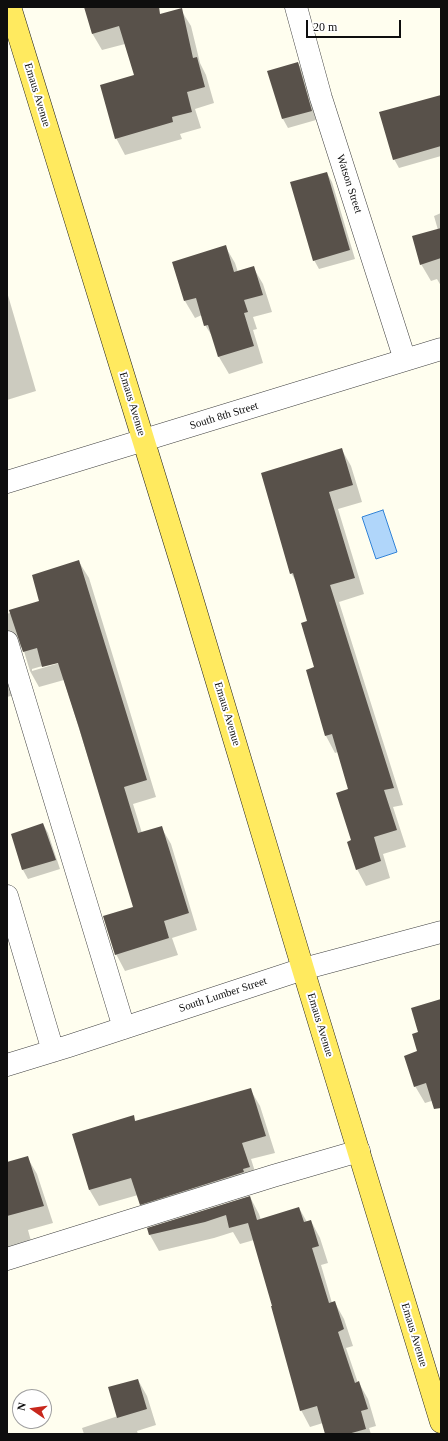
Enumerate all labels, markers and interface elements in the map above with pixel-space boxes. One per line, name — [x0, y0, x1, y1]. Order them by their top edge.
scale bar — [308, 12, 403, 38]
text: 20 m — [313, 20, 337, 34]
street label: Emaus Avenue — [21, 61, 53, 129]
street label: Watson Street — [333, 153, 365, 215]
street label: Emaus Avenue — [116, 370, 148, 438]
street label: South 8th Street — [188, 399, 260, 433]
street label: Emaus Avenue — [211, 680, 243, 748]
street label: South Lumber Street — [177, 975, 269, 1015]
street label: Emaus Avenue — [304, 991, 336, 1059]
street label: Emaus Avenue — [398, 1301, 430, 1369]
north arrow — [12, 1389, 52, 1429]
text: N — [15, 1401, 28, 1412]

